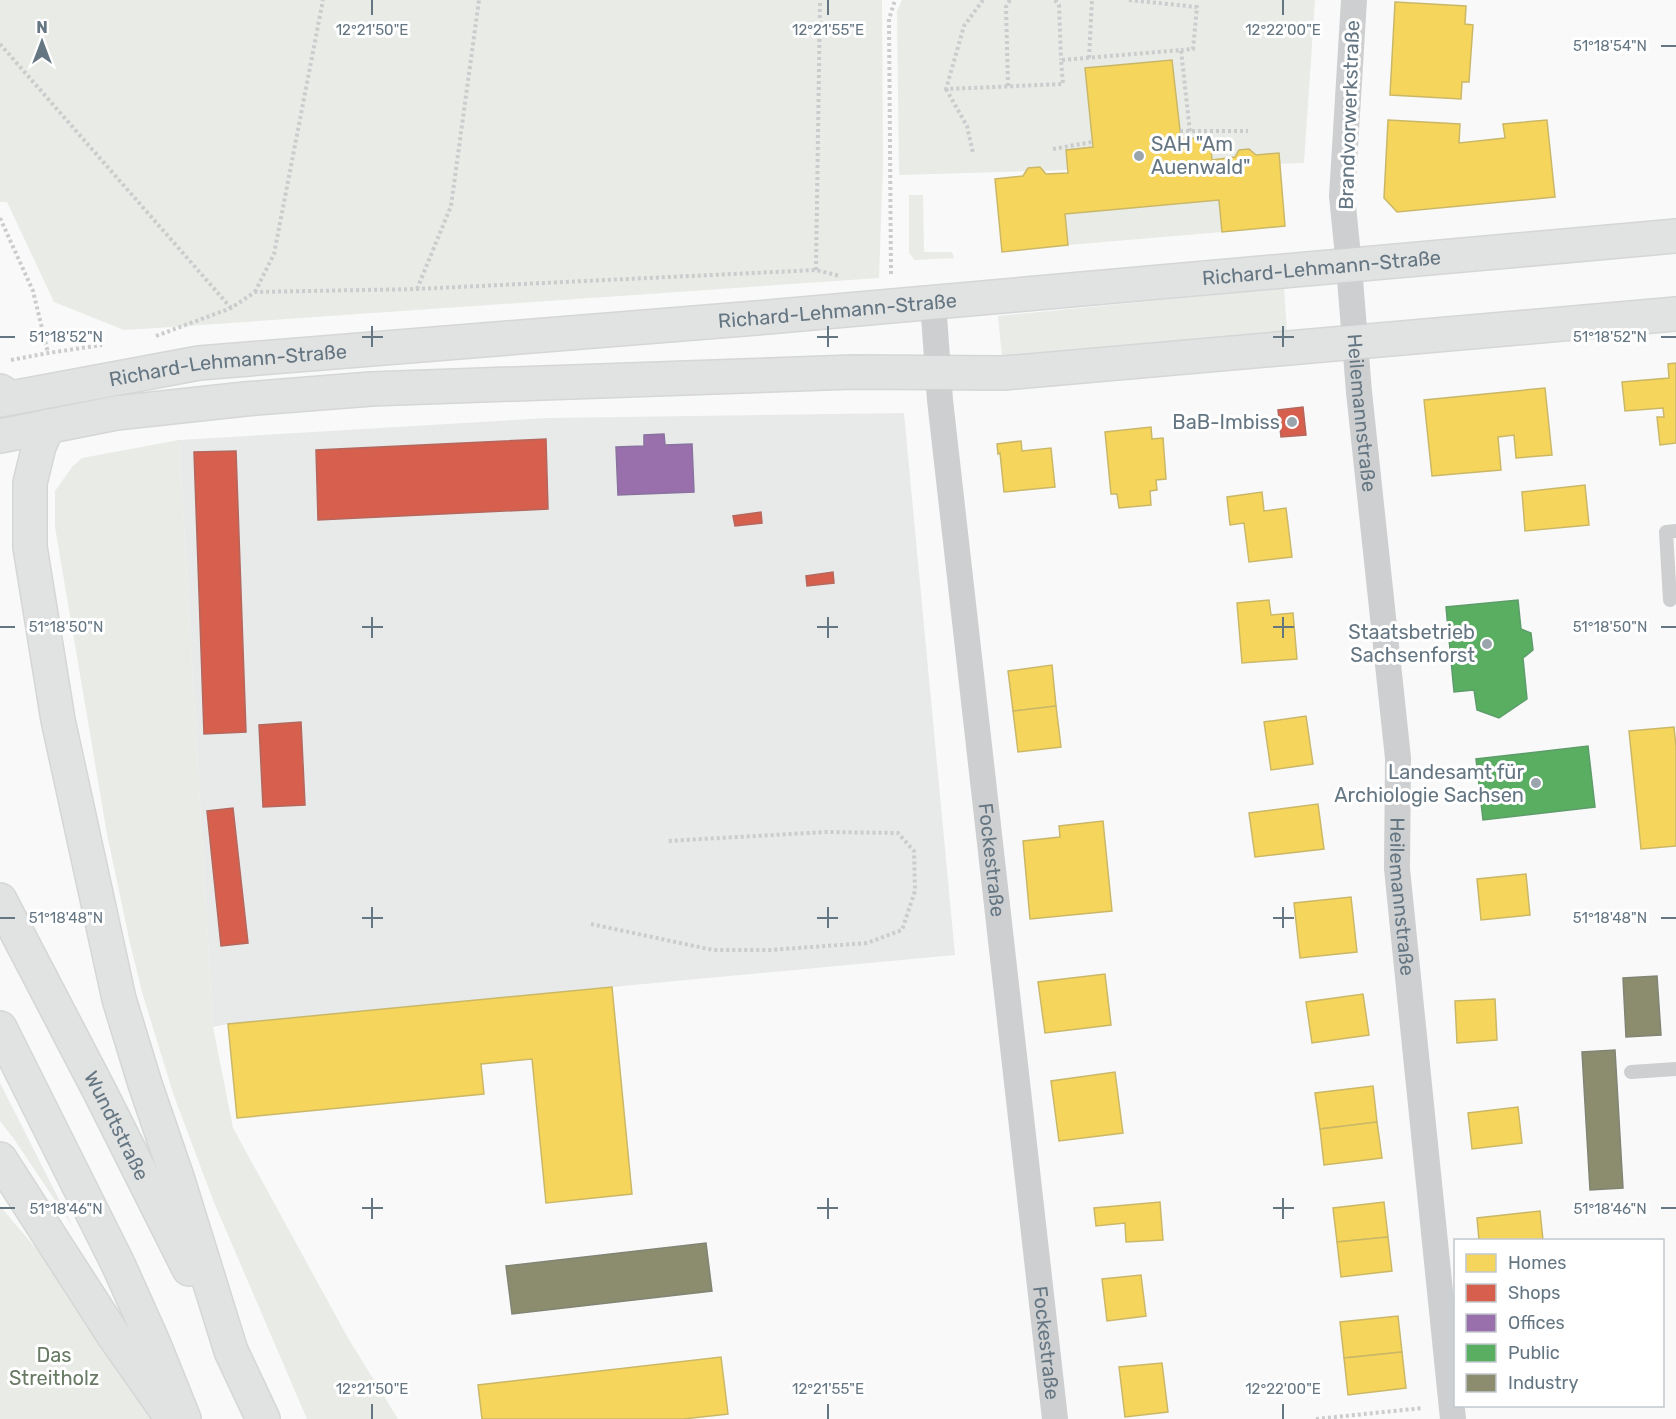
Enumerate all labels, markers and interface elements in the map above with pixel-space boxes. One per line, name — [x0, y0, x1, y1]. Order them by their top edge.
north arrow — [12, 12, 72, 72]
text: N — [36, 18, 48, 37]
street label: Brandvorwerkstraße — [1334, 20, 1364, 210]
text: 12°21'50"E — [336, 21, 408, 39]
text: 12°21'55"E — [792, 21, 864, 39]
text: 12°22'00"E — [1245, 21, 1321, 39]
text: 51°18'54"N — [1573, 37, 1647, 55]
place label: SAH "Am Auenwald" — [1151, 132, 1251, 179]
marker: SAH "Am Auenwald" — [1132, 149, 1146, 163]
street label: Richard-Lehmann-Straße — [1201, 245, 1442, 290]
street label: Richard-Lehmann-Straße — [717, 288, 958, 333]
text: 51°18'52"N — [29, 328, 103, 346]
text: 51°18'52"N — [1573, 328, 1647, 346]
street label: Heilemannstraße — [1342, 333, 1382, 493]
street label: Richard-Lehmann-Straße — [107, 339, 348, 391]
place label: BaB-Imbiss — [1172, 410, 1280, 434]
marker: BaB-Imbiss — [1285, 415, 1299, 429]
text: 51°18'50"N — [29, 618, 103, 636]
text: 51°18'50"N — [1573, 618, 1647, 636]
place label: Staatsbetrieb Sachsenforst — [1348, 620, 1475, 667]
marker: Staatsbetrieb Sachsenforst — [1480, 637, 1494, 651]
place label: Landesamt für Archiologie Sachsen — [1334, 760, 1524, 807]
marker: Landesamt für Archiologie Sachsen — [1529, 776, 1543, 790]
street label: Fockestraße — [974, 802, 1010, 918]
street label: Heilemannstraße — [1385, 817, 1420, 977]
text: 51°18'48"N — [29, 909, 103, 927]
text: 51°18'48"N — [1573, 909, 1647, 927]
street label: Wundtstraße — [79, 1067, 154, 1184]
text: 51°18'46"N — [29, 1200, 103, 1218]
text: 51°18'46"N — [1573, 1200, 1647, 1218]
legend — [1454, 1239, 1664, 1407]
text: Homes — [1508, 1252, 1566, 1274]
text: Shops — [1508, 1282, 1560, 1304]
street label: Fockestraße — [1028, 1285, 1065, 1401]
text: Offices — [1508, 1312, 1565, 1334]
text: Public — [1508, 1342, 1560, 1364]
park label: Das Streitholz — [9, 1343, 99, 1390]
text: Industry — [1508, 1372, 1578, 1394]
text: 12°21'50"E — [336, 1380, 408, 1398]
text: 12°21'55"E — [792, 1380, 864, 1398]
text: 12°22'00"E — [1245, 1380, 1321, 1398]

